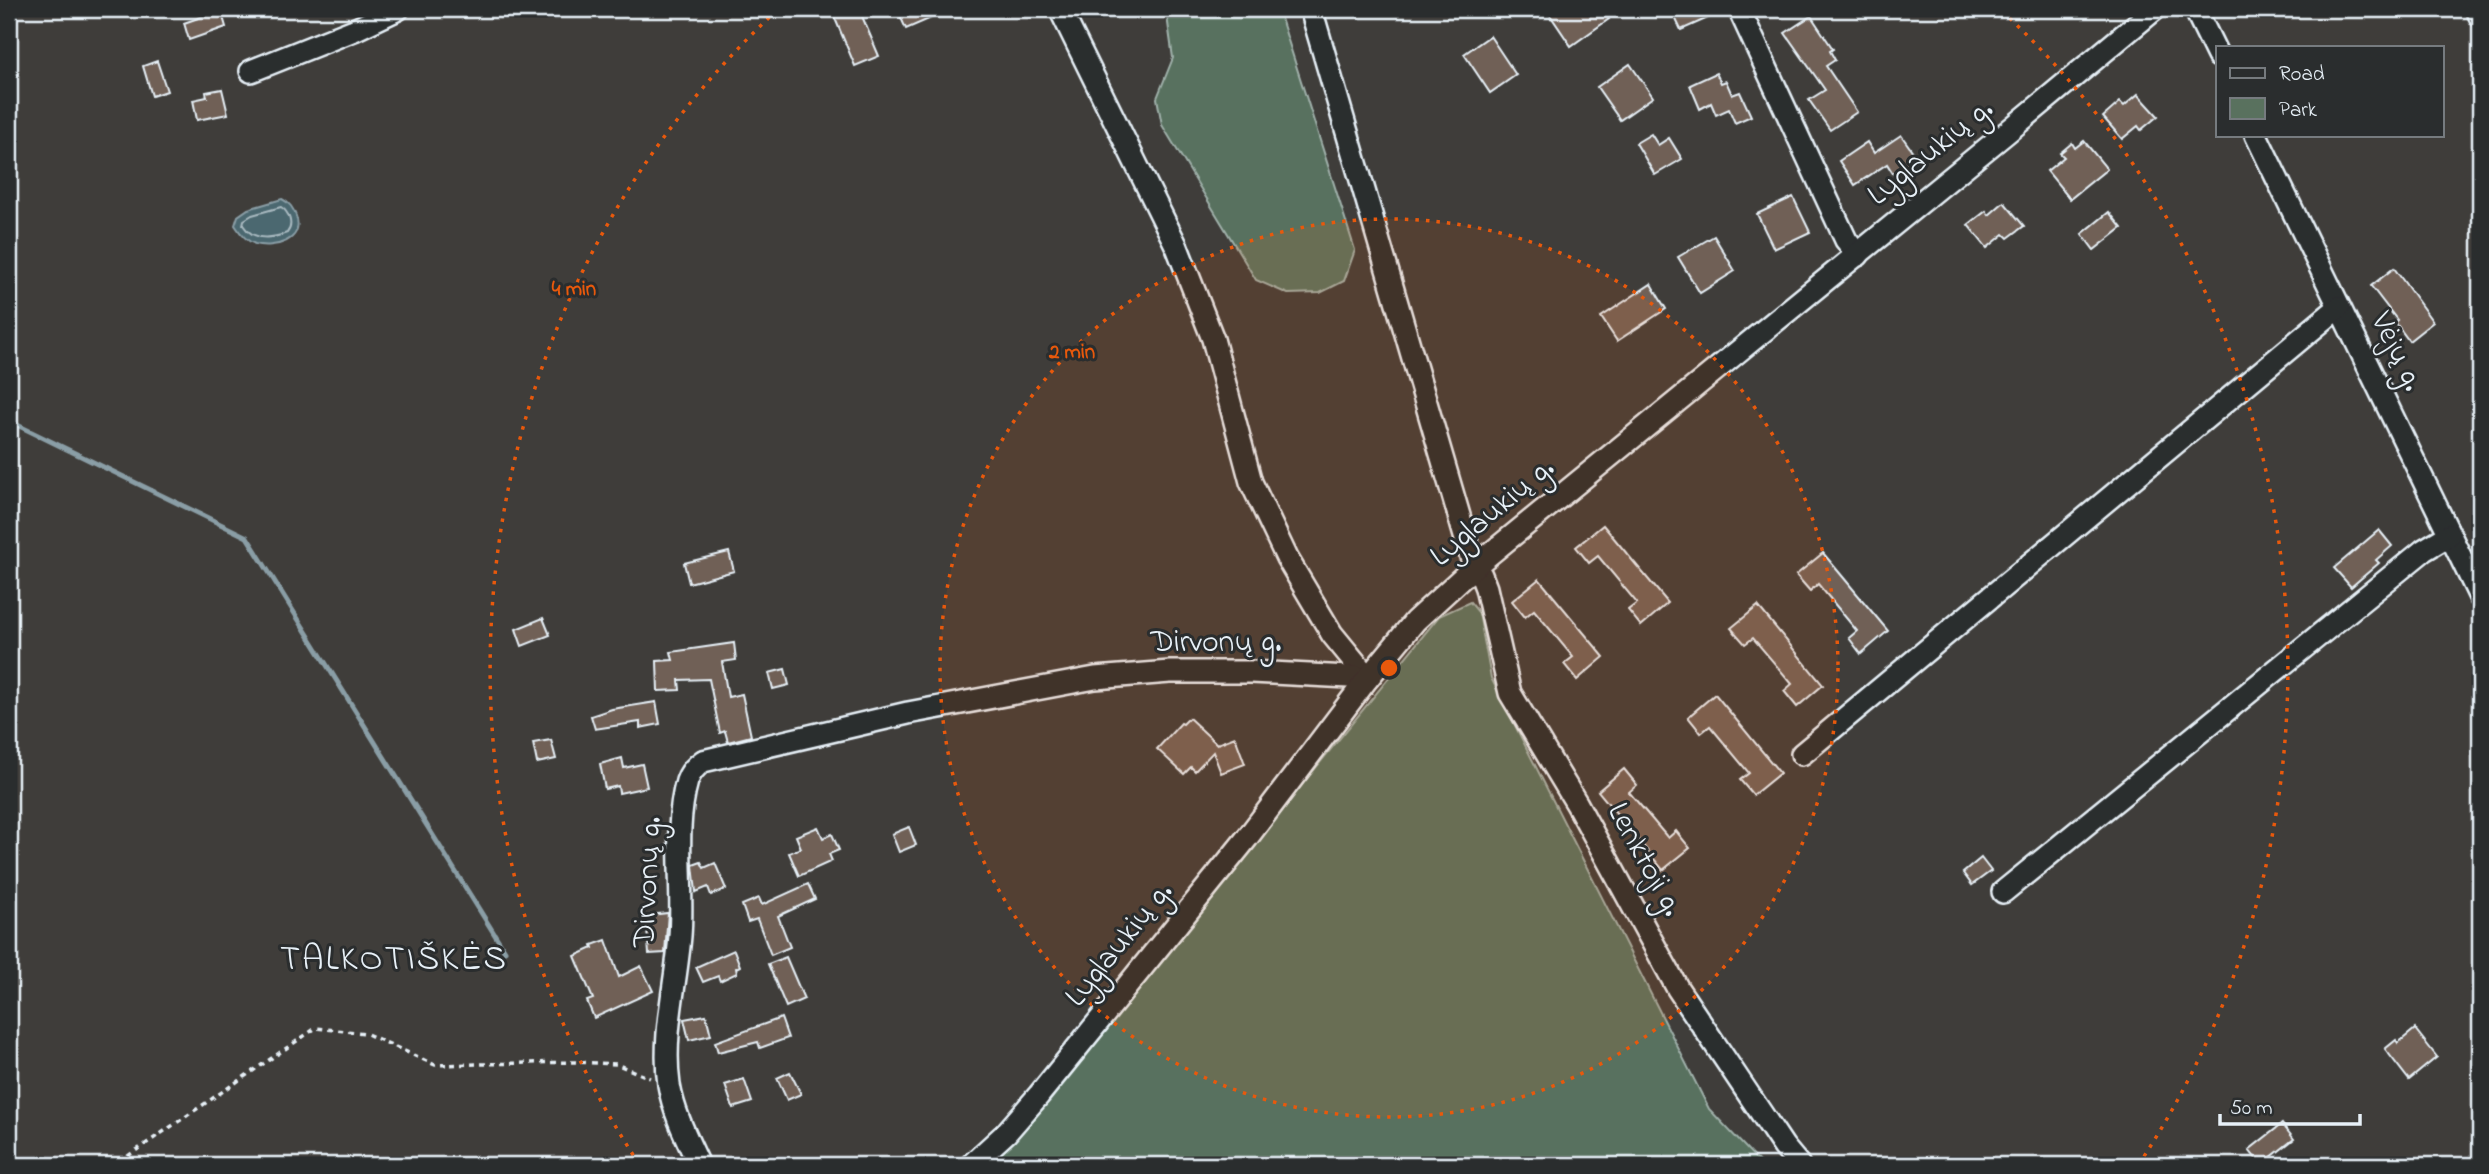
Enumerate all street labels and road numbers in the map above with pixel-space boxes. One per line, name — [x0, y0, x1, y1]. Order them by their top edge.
street label: Lyglaukių g. — [1858, 87, 2004, 219]
street label: Vėjų g. — [2356, 304, 2435, 400]
street label: Lyglaukių g. — [1420, 447, 1566, 579]
street label: Dirvonų g. — [1149, 620, 1282, 667]
street label: Lenktoji g. — [1593, 794, 1695, 926]
street label: Dirvonų g. — [622, 815, 676, 950]
street label: Lyglaukių g. — [1054, 872, 1186, 1018]

